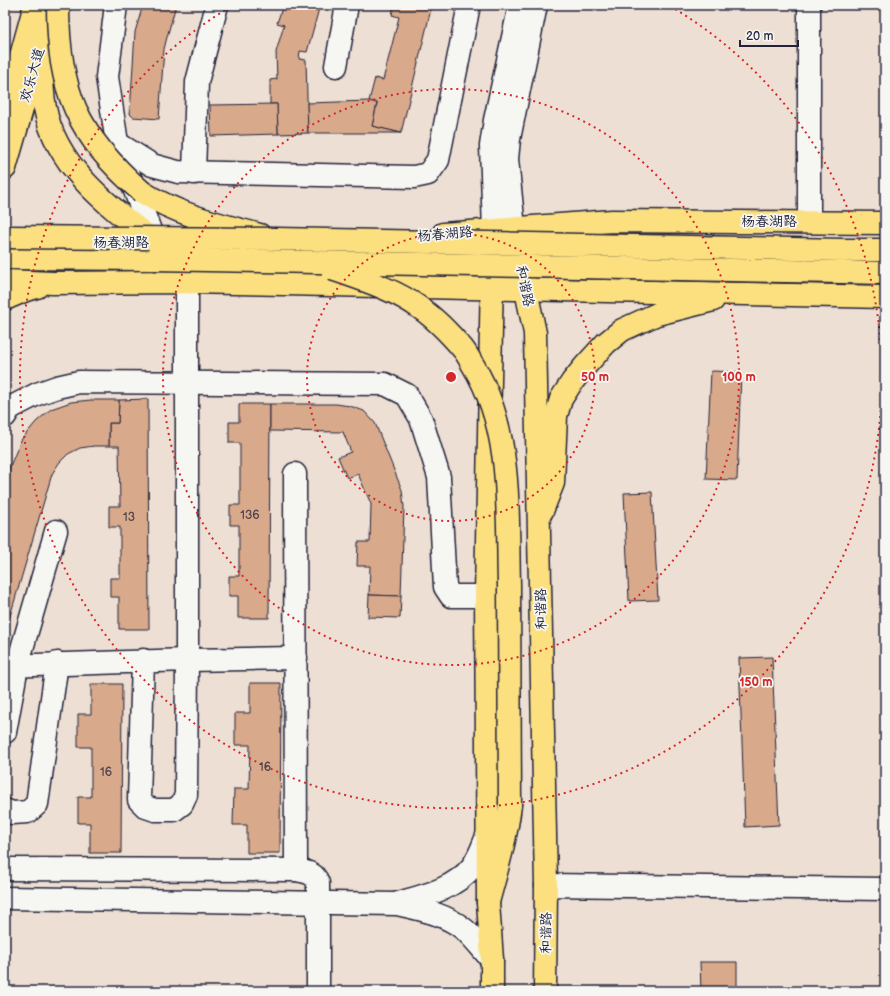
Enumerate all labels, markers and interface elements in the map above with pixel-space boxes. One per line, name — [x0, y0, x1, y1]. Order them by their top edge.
scale bar — [740, 22, 798, 48]
text: 20 m — [746, 29, 773, 44]
street label: 欢乐大道 — [16, 46, 48, 104]
street label: 杨春湖路 — [741, 213, 797, 230]
street label: 杨春湖路 — [416, 223, 474, 245]
street label: 杨春湖路 — [93, 234, 149, 251]
street label: 和谐路 — [513, 264, 537, 308]
centre of rings — [444, 370, 458, 384]
text: 50 m — [581, 370, 609, 385]
text: 100 m — [722, 370, 756, 385]
house number: 136 — [240, 508, 260, 523]
house number: 13 — [123, 510, 135, 525]
street label: 和谐路 — [532, 588, 550, 630]
text: 150 m — [740, 675, 772, 690]
house number: 16 — [259, 760, 271, 775]
house number: 16 — [100, 765, 112, 780]
street label: 和谐路 — [537, 912, 555, 954]

